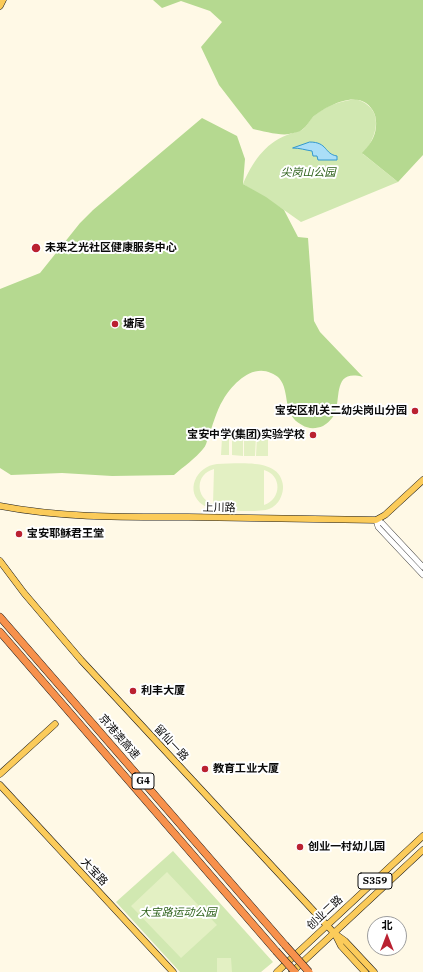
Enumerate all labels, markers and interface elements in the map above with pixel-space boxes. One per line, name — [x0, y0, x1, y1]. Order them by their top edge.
park label: 尖岗山公园 — [281, 166, 335, 180]
place label: 未来之光社区健康服务中心 — [45, 241, 177, 255]
marker: 未来之光社区健康服务中心 — [30, 242, 42, 254]
place label: 塘尾 — [123, 317, 145, 331]
marker: 塘尾 — [110, 319, 120, 329]
place label: 宝安区机关二幼尖岗山分园 — [275, 404, 407, 418]
marker: 宝安区机关二幼尖岗山分园 — [410, 406, 420, 416]
place label: 宝安中学(集团)实验学校 — [187, 428, 305, 442]
marker: 宝安中学(集团)实验学校 — [308, 430, 318, 440]
street label: 上川路 — [202, 501, 236, 515]
place label: 宝安耶稣君王堂 — [27, 527, 104, 541]
marker: 宝安耶稣君王堂 — [14, 529, 24, 539]
place label: 利丰大厦 — [141, 684, 185, 698]
marker: 利丰大厦 — [128, 686, 138, 696]
street label: 京港澳高速 — [96, 712, 142, 762]
street label: 留仙一路 — [151, 722, 191, 764]
place label: 教育工业大厦 — [213, 762, 279, 776]
marker: 教育工业大厦 — [200, 764, 210, 774]
road number: G4 — [132, 773, 154, 789]
place label: 创业一村幼儿园 — [308, 840, 385, 854]
marker: 创业一村幼儿园 — [295, 842, 305, 852]
street label: 大宝路 — [78, 855, 110, 889]
road number: S359 — [358, 873, 392, 889]
street label: 创业二路 — [304, 893, 346, 933]
park label: 大宝路运动公园 — [140, 906, 216, 920]
north arrow — [367, 916, 407, 956]
text: 北 — [382, 918, 393, 932]

